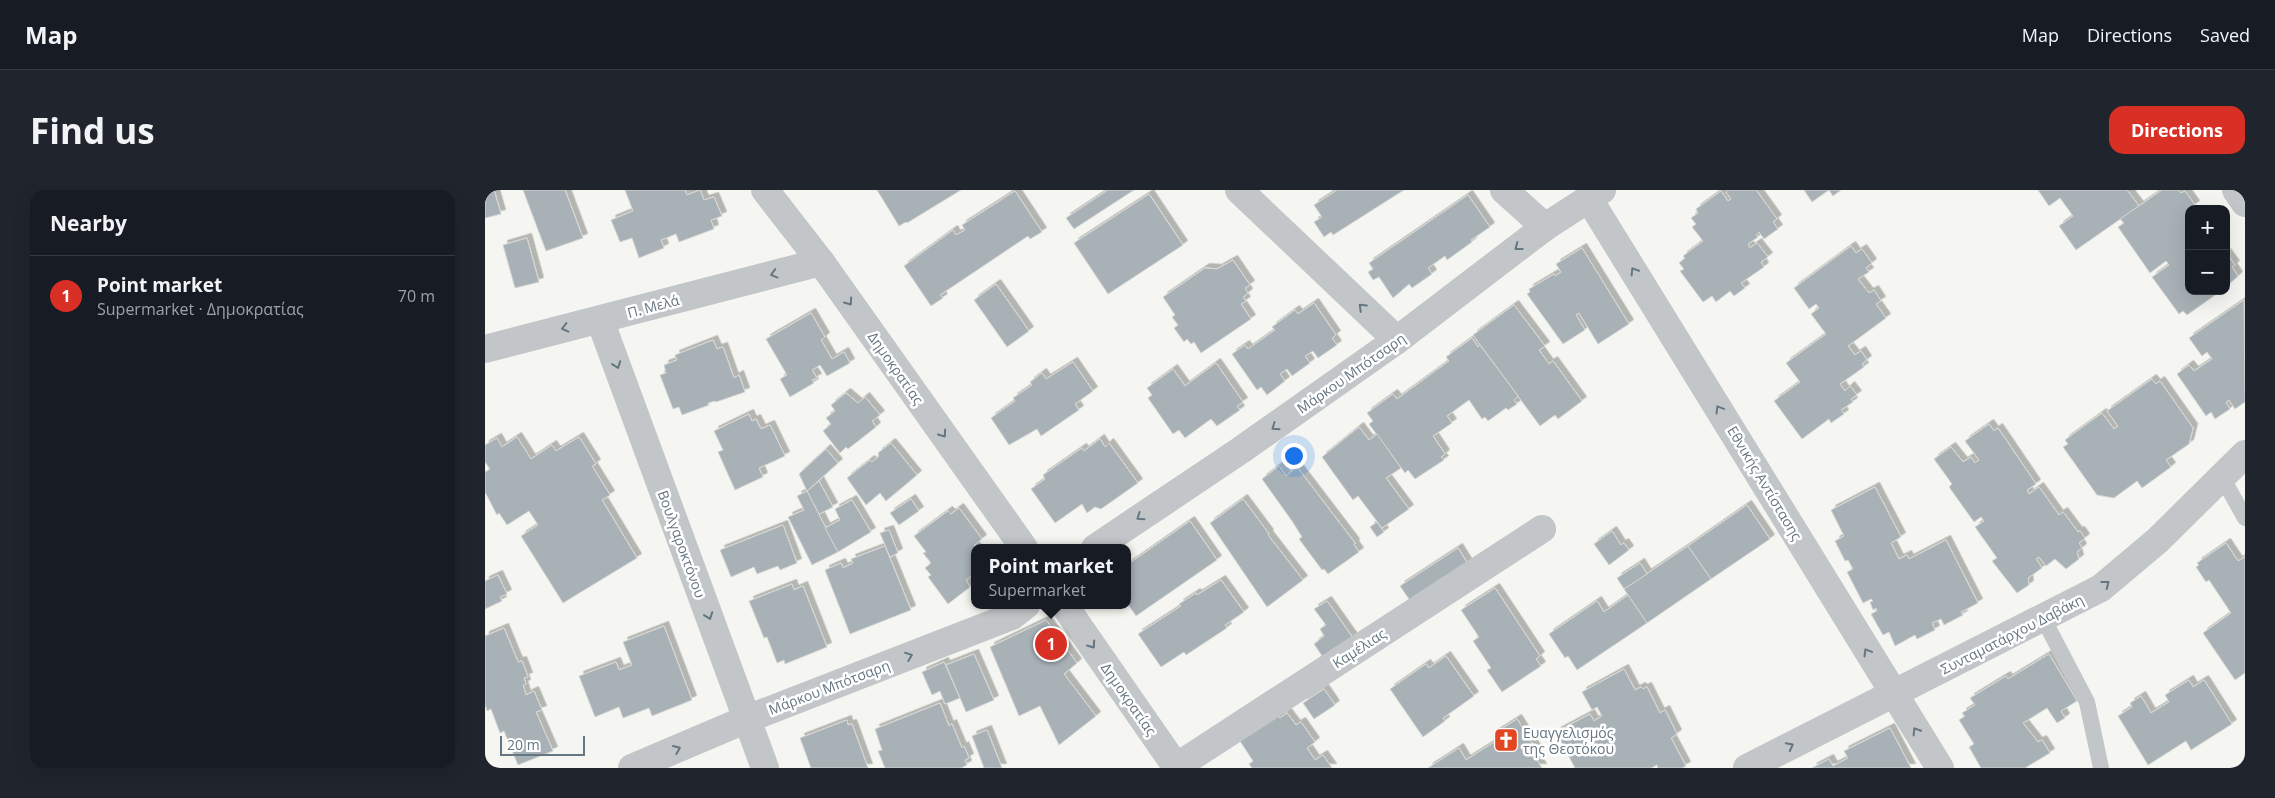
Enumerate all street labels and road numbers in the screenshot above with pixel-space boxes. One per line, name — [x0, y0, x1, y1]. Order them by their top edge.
street label: Π. Μελά — [625, 290, 681, 322]
street label: Δημοκρατίας — [864, 328, 928, 408]
street label: Μάρκου Μπότσαρη — [1293, 328, 1409, 418]
street label: Εθνικής Αντίστασης — [1723, 422, 1807, 544]
street label: Βουλγαροκτόνου — [654, 488, 710, 600]
street label: Συνταματάρχου Δαβάκη — [1937, 590, 2087, 678]
street label: Καμέλιας — [1329, 624, 1390, 672]
street label: Μάρκου Μπότσαρη — [766, 655, 892, 719]
street label: Δημοκρατίας — [1097, 659, 1161, 739]

